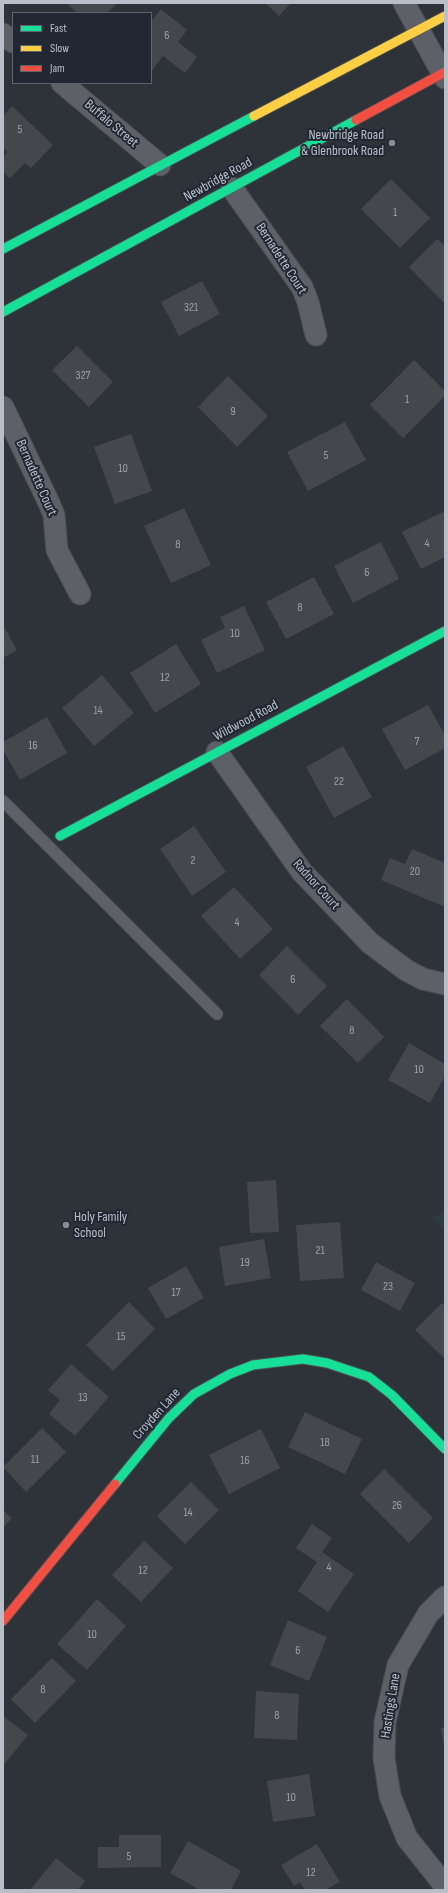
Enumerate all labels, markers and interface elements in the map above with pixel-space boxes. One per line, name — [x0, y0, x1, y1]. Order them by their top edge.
legend — [12, 12, 152, 84]
text: Fast — [50, 21, 67, 36]
house number: 6 — [164, 29, 170, 43]
text: Slow — [50, 41, 69, 56]
text: Jam — [50, 61, 65, 76]
street label: Buffalo Street — [80, 97, 142, 151]
house number: 5 — [18, 123, 22, 137]
place label: Newbridge Road & Glenbrook Road — [301, 127, 384, 160]
marker: Newbridge Road & Glenbrook Road — [387, 138, 397, 148]
street label: Newbridge Road — [181, 154, 255, 206]
house number: 1 — [393, 206, 397, 220]
street label: Bernadette Court — [252, 220, 310, 298]
house number: 321 — [184, 301, 198, 315]
house number: 327 — [76, 369, 90, 383]
house number: 1 — [405, 393, 409, 407]
house number: 9 — [230, 405, 236, 419]
street label: Bernadette Court — [12, 437, 60, 519]
house number: 5 — [324, 449, 328, 463]
house number: 10 — [118, 462, 128, 476]
house number: 4 — [424, 537, 430, 551]
house number: 8 — [175, 538, 181, 552]
house number: 6 — [364, 566, 370, 580]
house number: 8 — [297, 601, 303, 615]
house number: 10 — [230, 627, 240, 641]
house number: 12 — [160, 671, 170, 685]
street label: Wildwood Road — [211, 697, 281, 745]
house number: 14 — [93, 704, 103, 718]
house number: 7 — [415, 735, 419, 749]
house number: 16 — [28, 739, 38, 753]
house number: 22 — [334, 775, 344, 789]
house number: 2 — [191, 854, 195, 868]
street label: Radnor Court — [289, 856, 343, 914]
house number: 20 — [410, 865, 420, 879]
house number: 4 — [234, 916, 240, 930]
house number: 6 — [290, 973, 296, 987]
house number: 8 — [349, 1024, 355, 1038]
house number: 10 — [414, 1063, 424, 1077]
place label: Holy Family School — [74, 1209, 127, 1242]
marker: Holy Family School — [61, 1220, 71, 1230]
house number: 21 — [315, 1244, 325, 1258]
house number: 19 — [240, 1256, 250, 1270]
house number: 23 — [383, 1280, 393, 1294]
house number: 17 — [172, 1286, 180, 1300]
house number: 15 — [116, 1330, 126, 1344]
street label: Croyden Lane — [130, 1385, 184, 1443]
house number: 13 — [78, 1391, 88, 1405]
house number: 18 — [320, 1436, 330, 1450]
house number: 11 — [31, 1453, 39, 1467]
house number: 16 — [240, 1454, 250, 1468]
house number: 26 — [392, 1499, 402, 1513]
house number: 14 — [183, 1506, 193, 1520]
house number: 4 — [326, 1561, 332, 1575]
house number: 12 — [138, 1564, 148, 1578]
house number: 10 — [87, 1628, 97, 1642]
house number: 6 — [295, 1644, 301, 1658]
street label: Hastings Lane — [378, 1672, 404, 1740]
house number: 8 — [40, 1683, 46, 1697]
house number: 8 — [274, 1709, 280, 1723]
house number: 10 — [286, 1791, 296, 1805]
house number: 5 — [127, 1850, 131, 1864]
house number: 12 — [306, 1866, 316, 1880]

